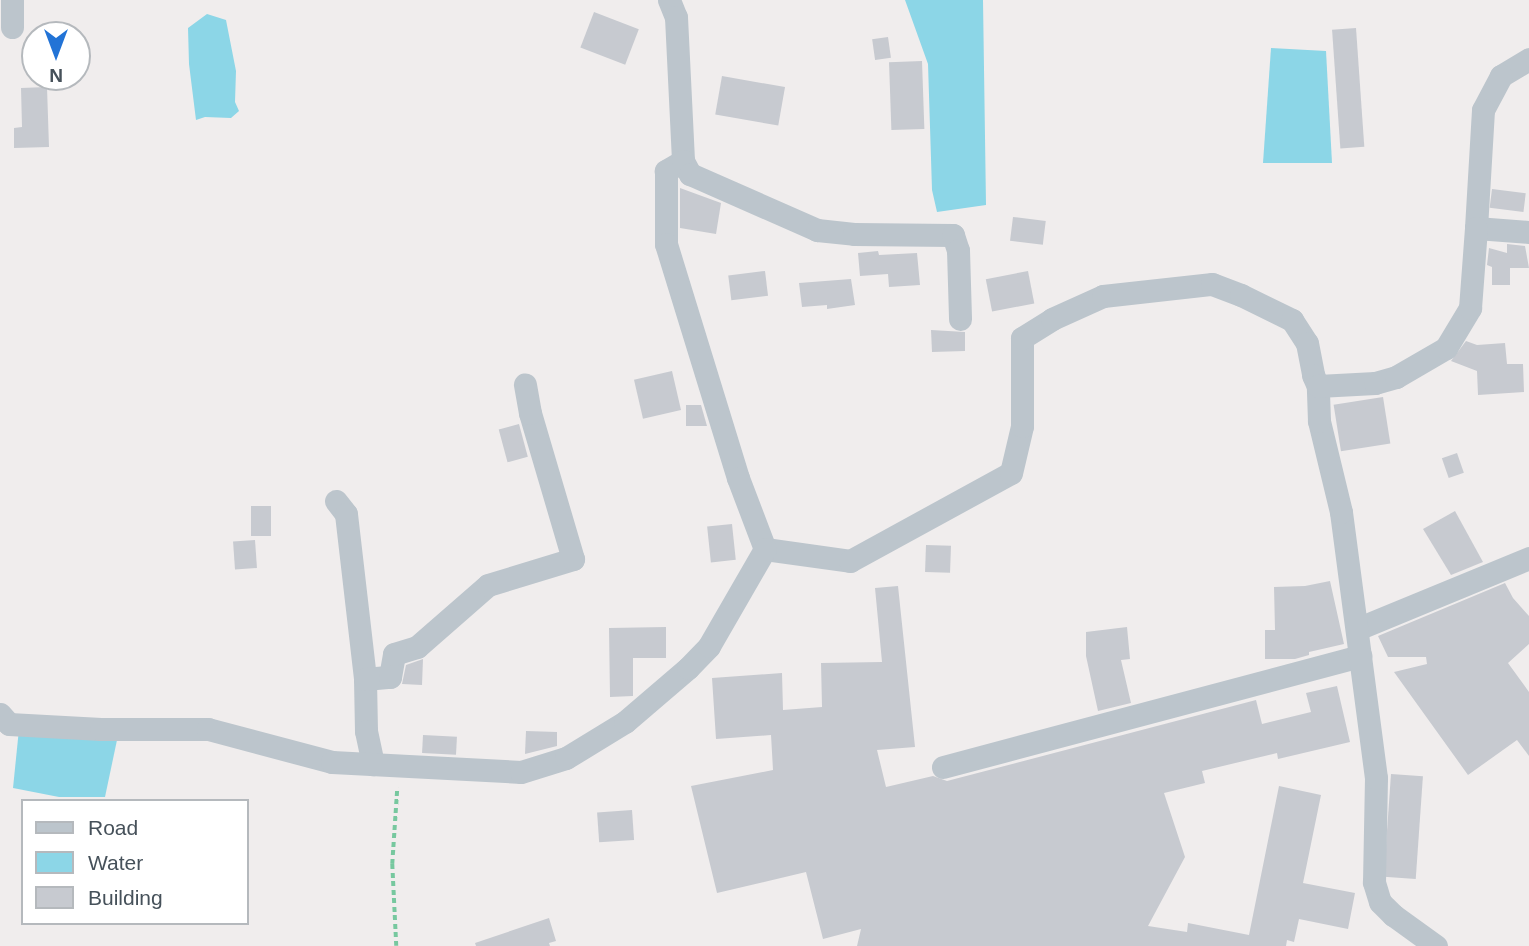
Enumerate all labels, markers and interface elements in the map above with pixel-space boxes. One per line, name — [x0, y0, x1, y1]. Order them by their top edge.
north arrow — [21, 21, 91, 91]
text: N — [49, 65, 63, 86]
legend — [21, 799, 248, 925]
text: Road — [88, 816, 138, 839]
text: Water — [88, 851, 143, 874]
text: Building — [88, 886, 163, 909]

